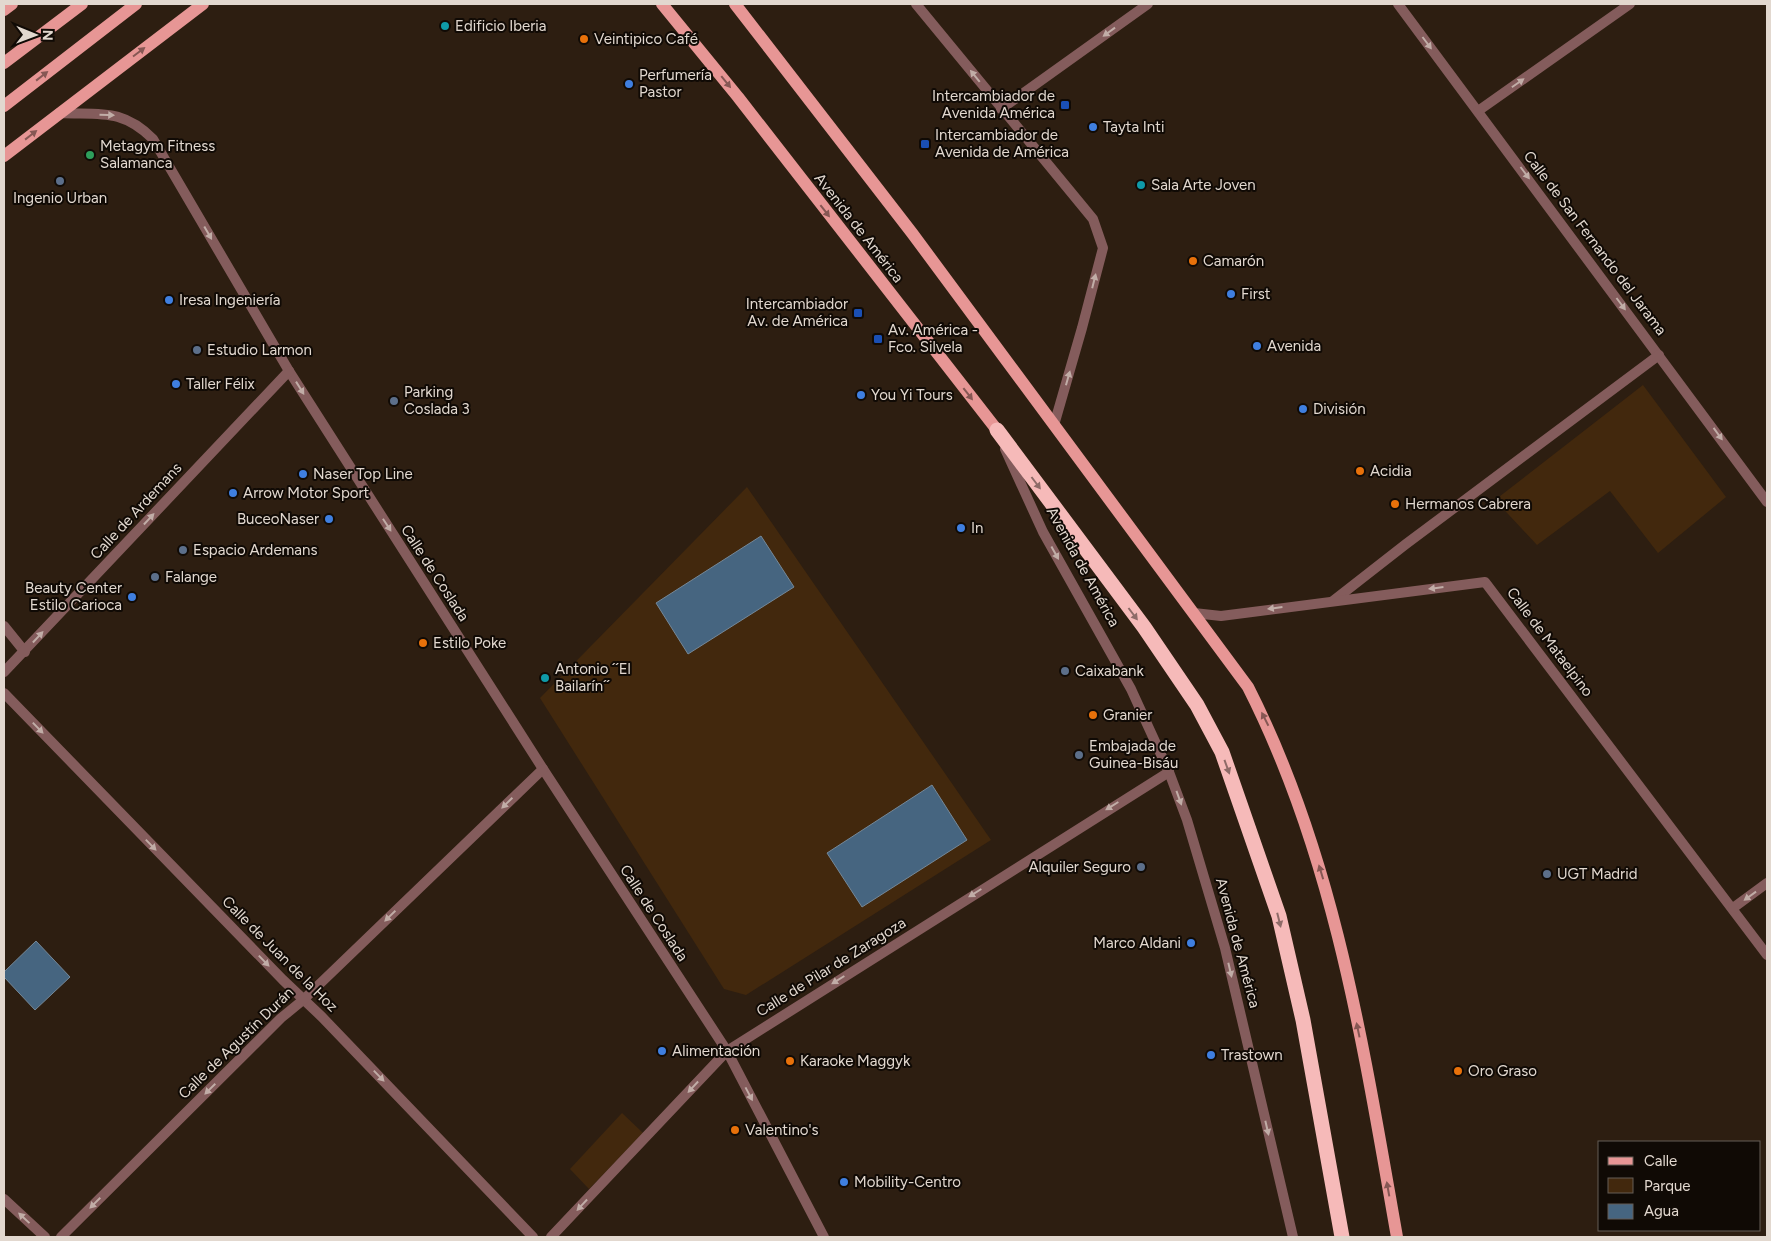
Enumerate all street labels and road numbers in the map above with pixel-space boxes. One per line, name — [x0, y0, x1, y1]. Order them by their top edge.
street label: Calle de San Fernando del Jarama — [1520, 147, 1670, 339]
street label: Avenida de América — [811, 170, 907, 286]
street label: Calle de Ardemans — [87, 459, 185, 563]
street label: Avenida de América — [1043, 504, 1123, 630]
street label: Calle de Coslada — [397, 521, 473, 625]
street label: Calle de Mataelpino — [1503, 584, 1597, 700]
street label: Calle de Coslada — [616, 861, 692, 965]
street label: Avenida de América — [1212, 876, 1264, 1010]
street label: Calle de Juan de la Hoz — [218, 892, 342, 1016]
street label: Calle de Pilar de Zaragoza — [753, 914, 909, 1020]
street label: Calle de Agustín Durán — [175, 983, 297, 1103]

